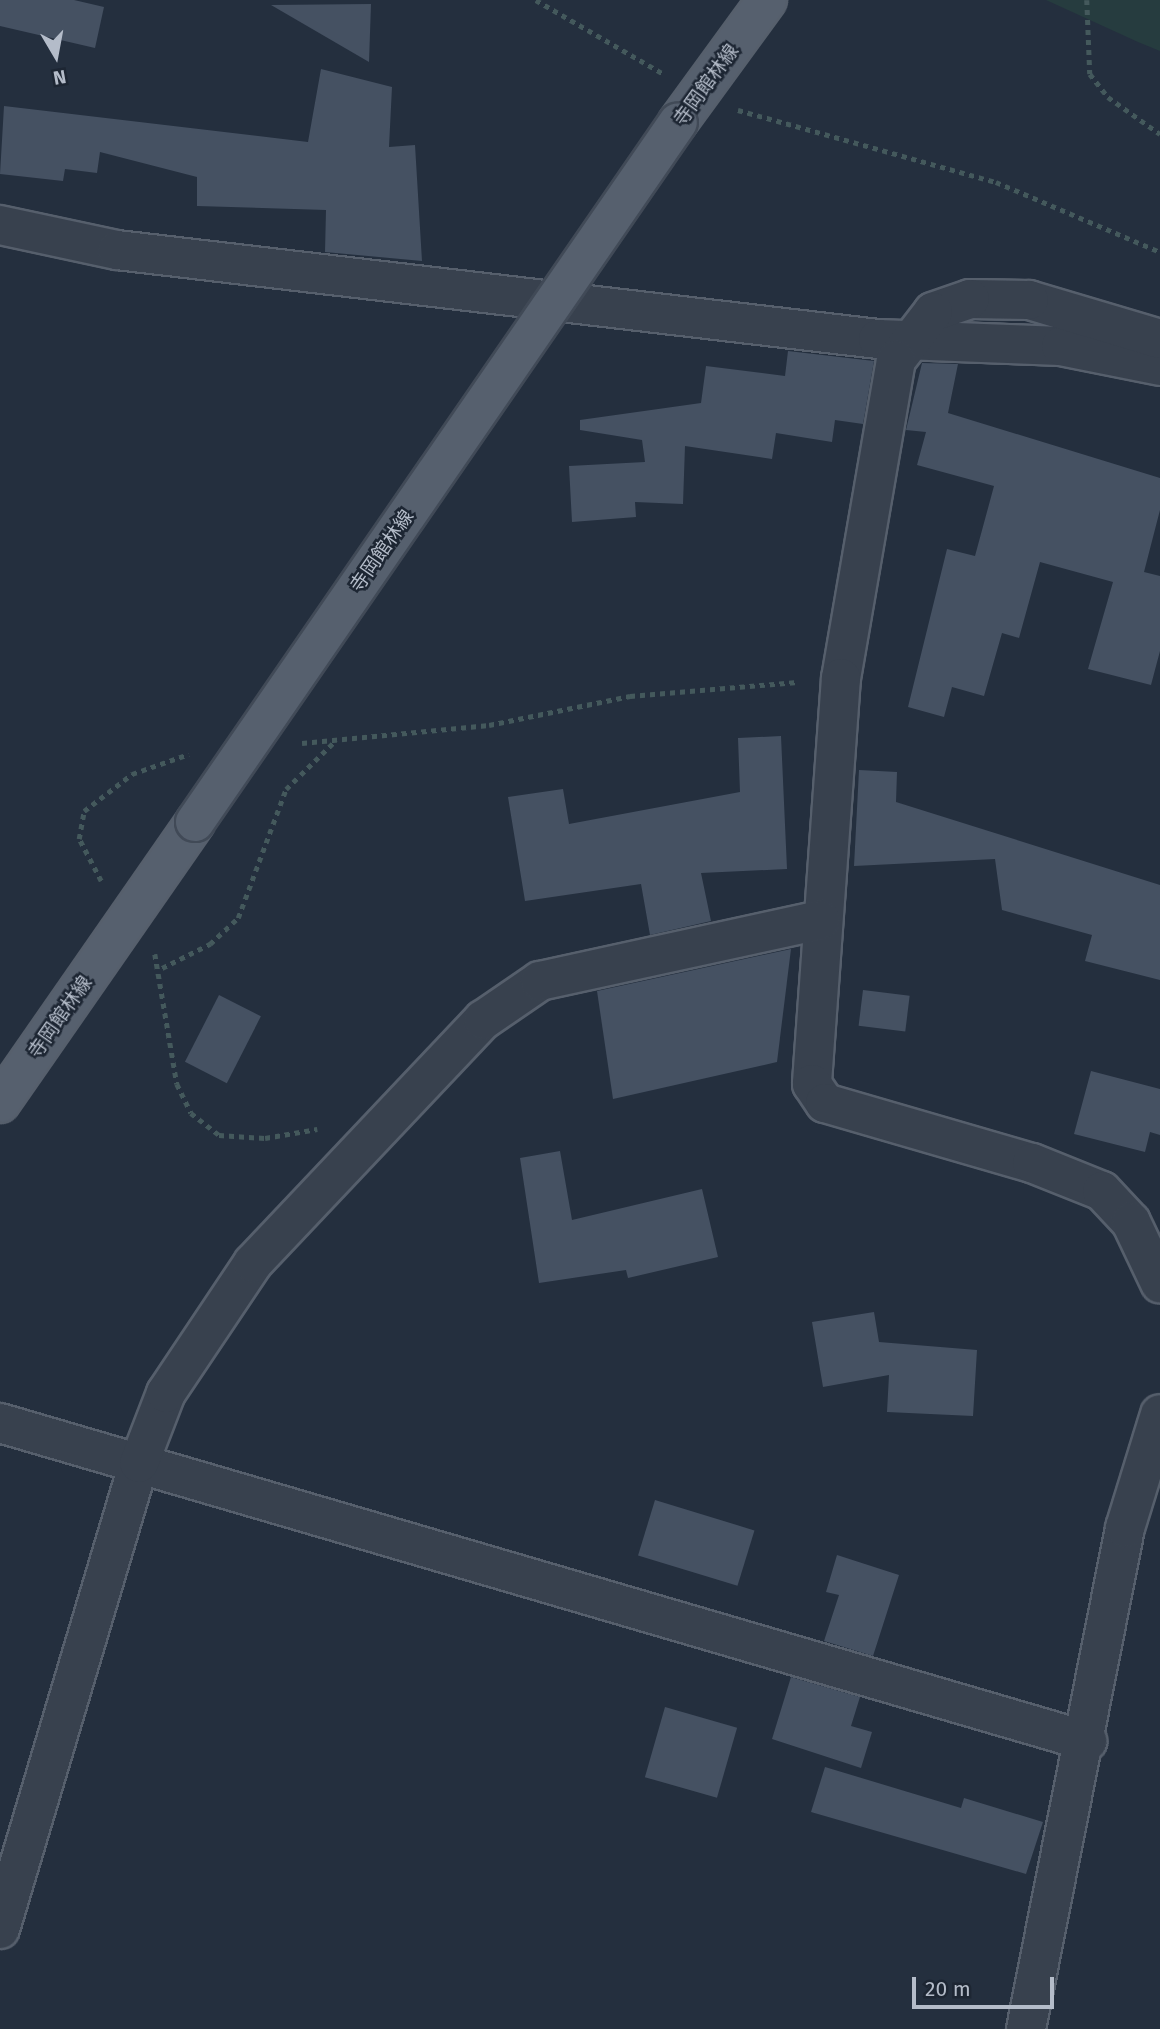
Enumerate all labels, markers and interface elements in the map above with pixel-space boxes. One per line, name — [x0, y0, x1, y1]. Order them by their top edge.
north arrow — [21, 21, 91, 91]
street label: 寺岡館林線 — [669, 40, 743, 130]
text: N — [52, 65, 68, 90]
street label: 寺岡館林線 — [345, 506, 419, 596]
street label: 寺岡館林線 — [23, 972, 97, 1062]
scale bar — [915, 1962, 1057, 2006]
text: 20 m — [925, 1976, 971, 2002]

